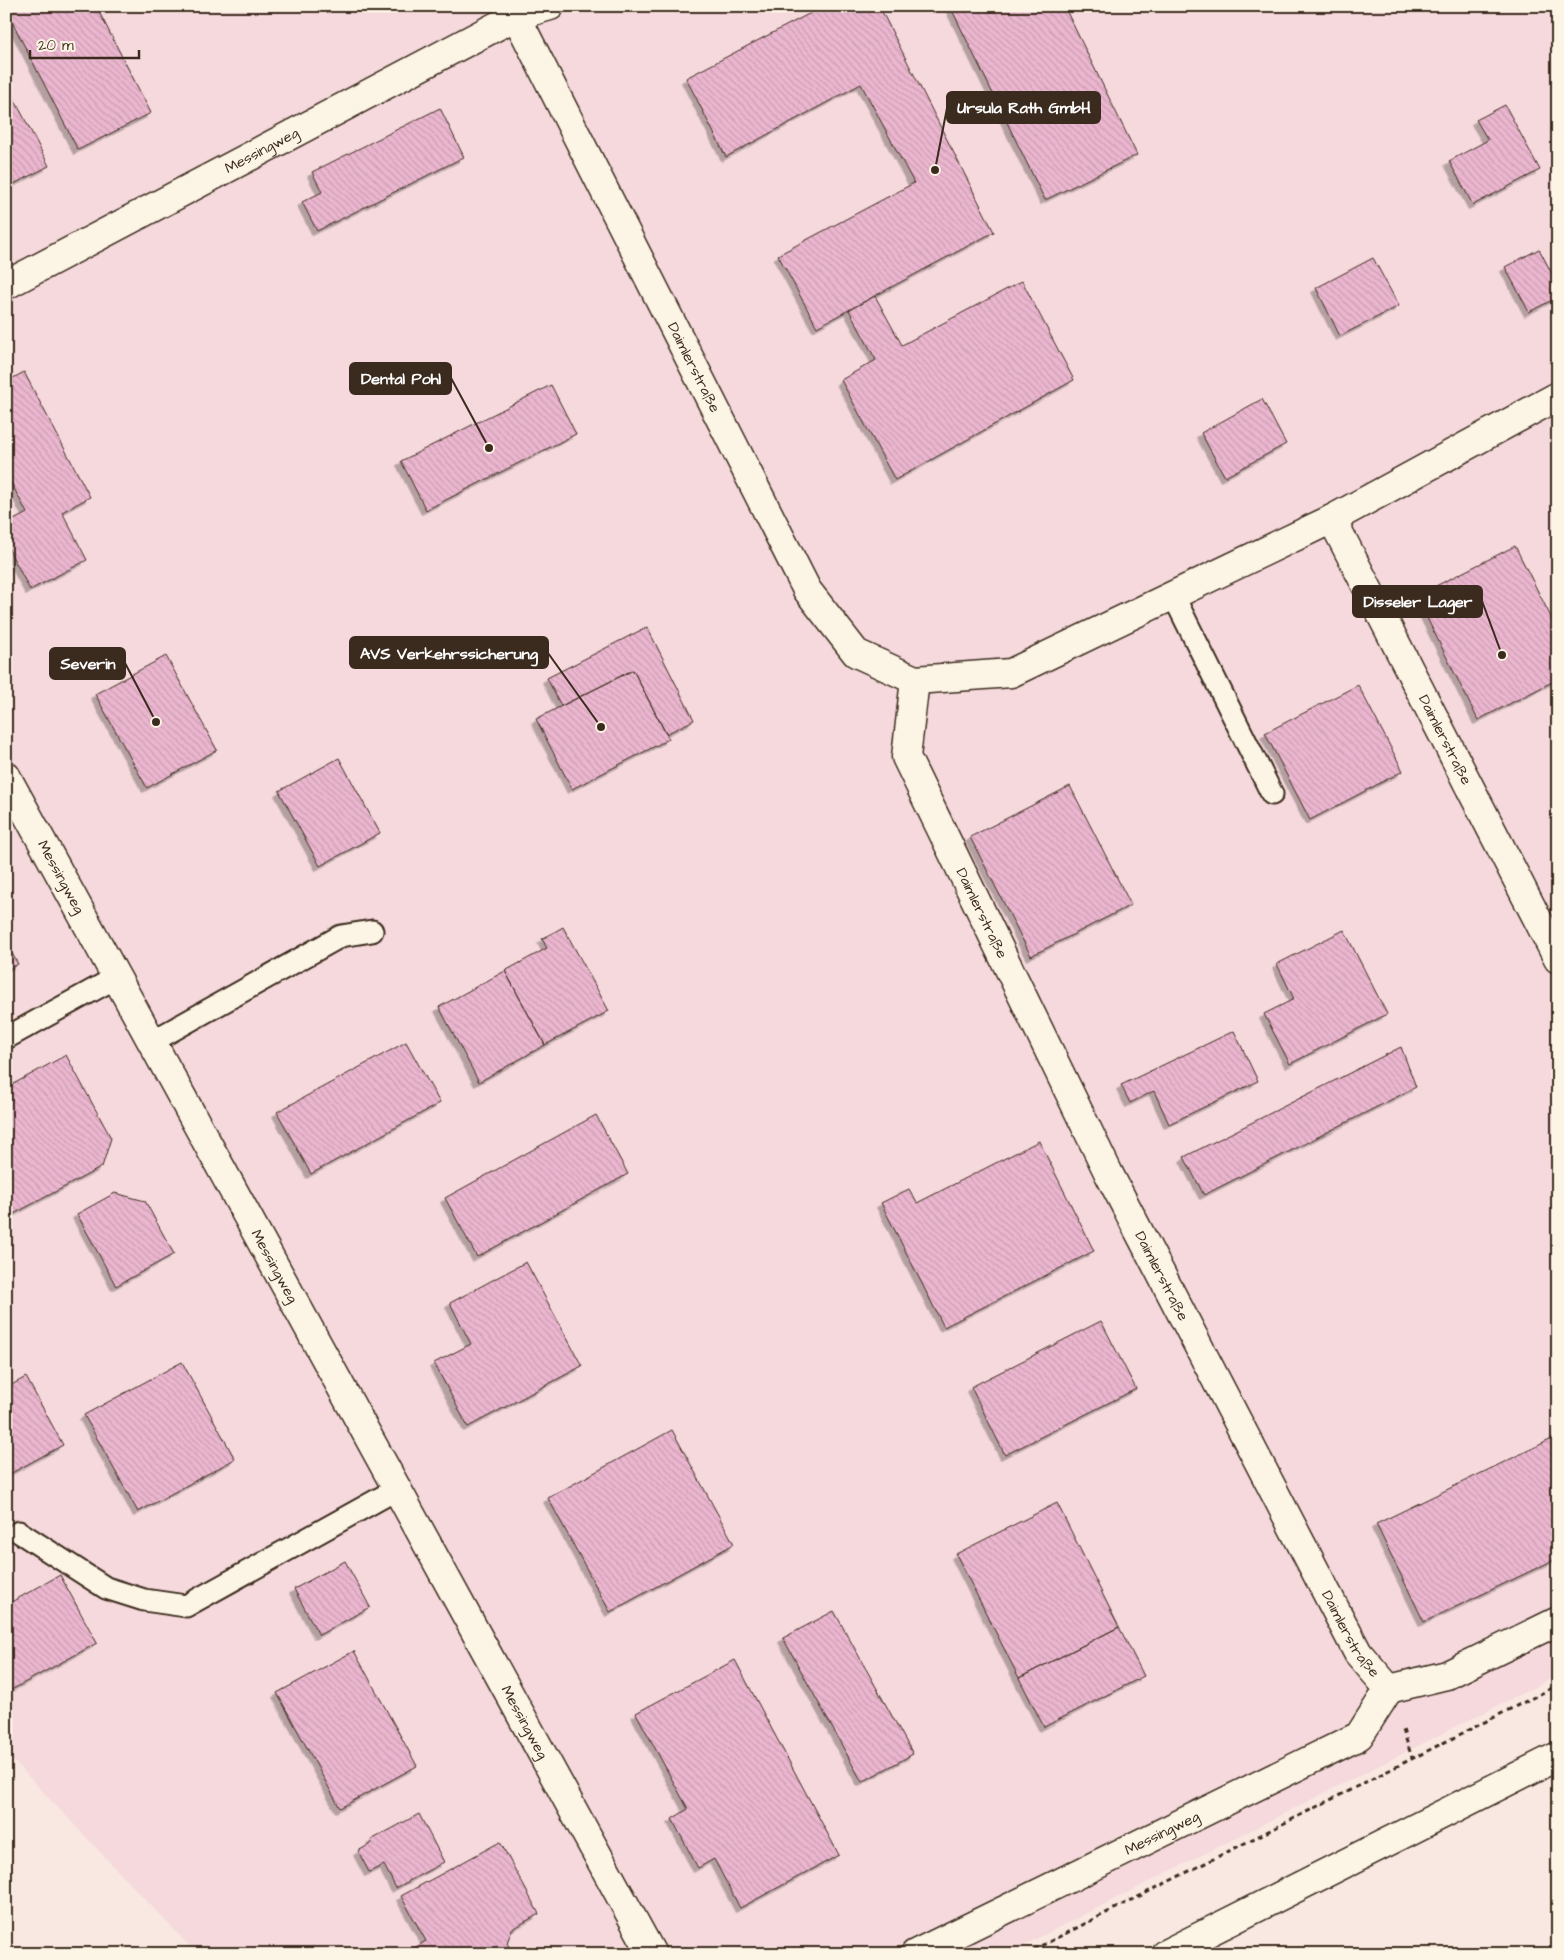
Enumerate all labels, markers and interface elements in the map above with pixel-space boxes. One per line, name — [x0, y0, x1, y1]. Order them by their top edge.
scale bar — [30, 28, 139, 60]
text: 20 m — [38, 35, 74, 56]
callout: Ursula Rath GmbH — [947, 92, 1100, 123]
text: Ursula Rath GmbH — [957, 97, 1091, 119]
street label: Messingweg — [221, 122, 303, 179]
street label: Daimlerstraße — [662, 319, 725, 416]
callout: Dental Pohl — [350, 363, 451, 394]
text: Dental Pohl — [361, 368, 442, 390]
callout: Disseler Lager — [1353, 586, 1482, 617]
text: Disseler Lager — [1364, 591, 1473, 615]
callout: AVS Verkehrssicherung — [350, 637, 548, 668]
text: AVS Verkehrssicherung — [360, 643, 539, 667]
callout: Severin — [50, 648, 125, 679]
text: Severin — [59, 653, 116, 675]
street label: Daimlerstraße — [1413, 691, 1477, 788]
street label: Messingweg — [32, 836, 90, 918]
street label: Daimlerstraße — [950, 864, 1012, 962]
street label: Messingweg — [246, 1226, 303, 1308]
street label: Daimlerstraße — [1129, 1227, 1193, 1325]
street label: Daimlerstraße — [1316, 1587, 1385, 1682]
street label: Messingweg — [496, 1682, 553, 1764]
street label: Messingweg — [1121, 1806, 1204, 1861]

